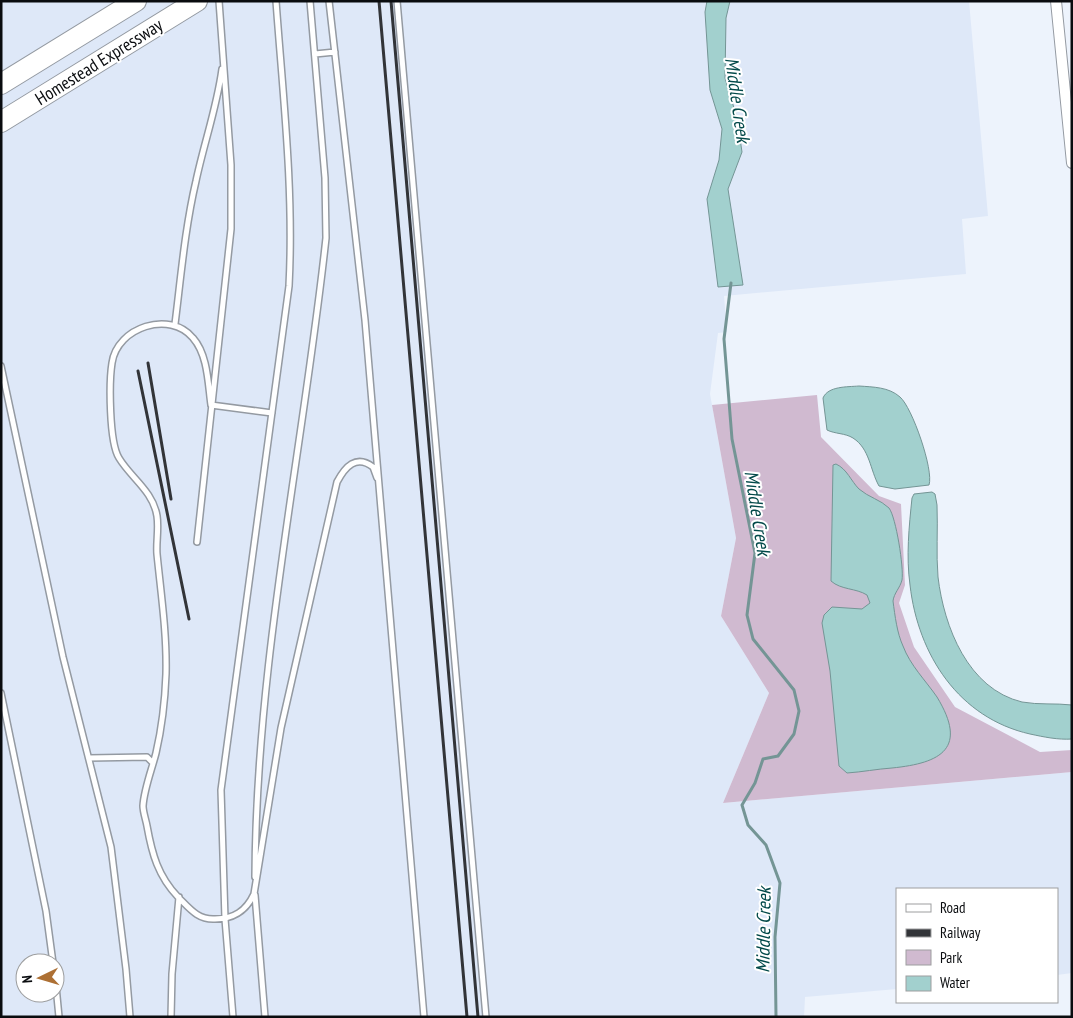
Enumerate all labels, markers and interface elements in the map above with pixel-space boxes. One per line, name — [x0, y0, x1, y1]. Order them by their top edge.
street label: Homestead Expressway — [31, 13, 167, 110]
water label: Middle Creek — [720, 56, 756, 147]
water label: Middle Creek — [739, 469, 777, 560]
water label: Middle Creek — [750, 884, 776, 973]
legend — [896, 888, 1058, 1003]
text: Road — [940, 898, 966, 917]
text: Railway — [940, 923, 981, 942]
text: Park — [940, 948, 962, 967]
north arrow — [15, 953, 65, 1003]
text: Water — [940, 973, 971, 992]
text: N — [18, 975, 36, 984]

